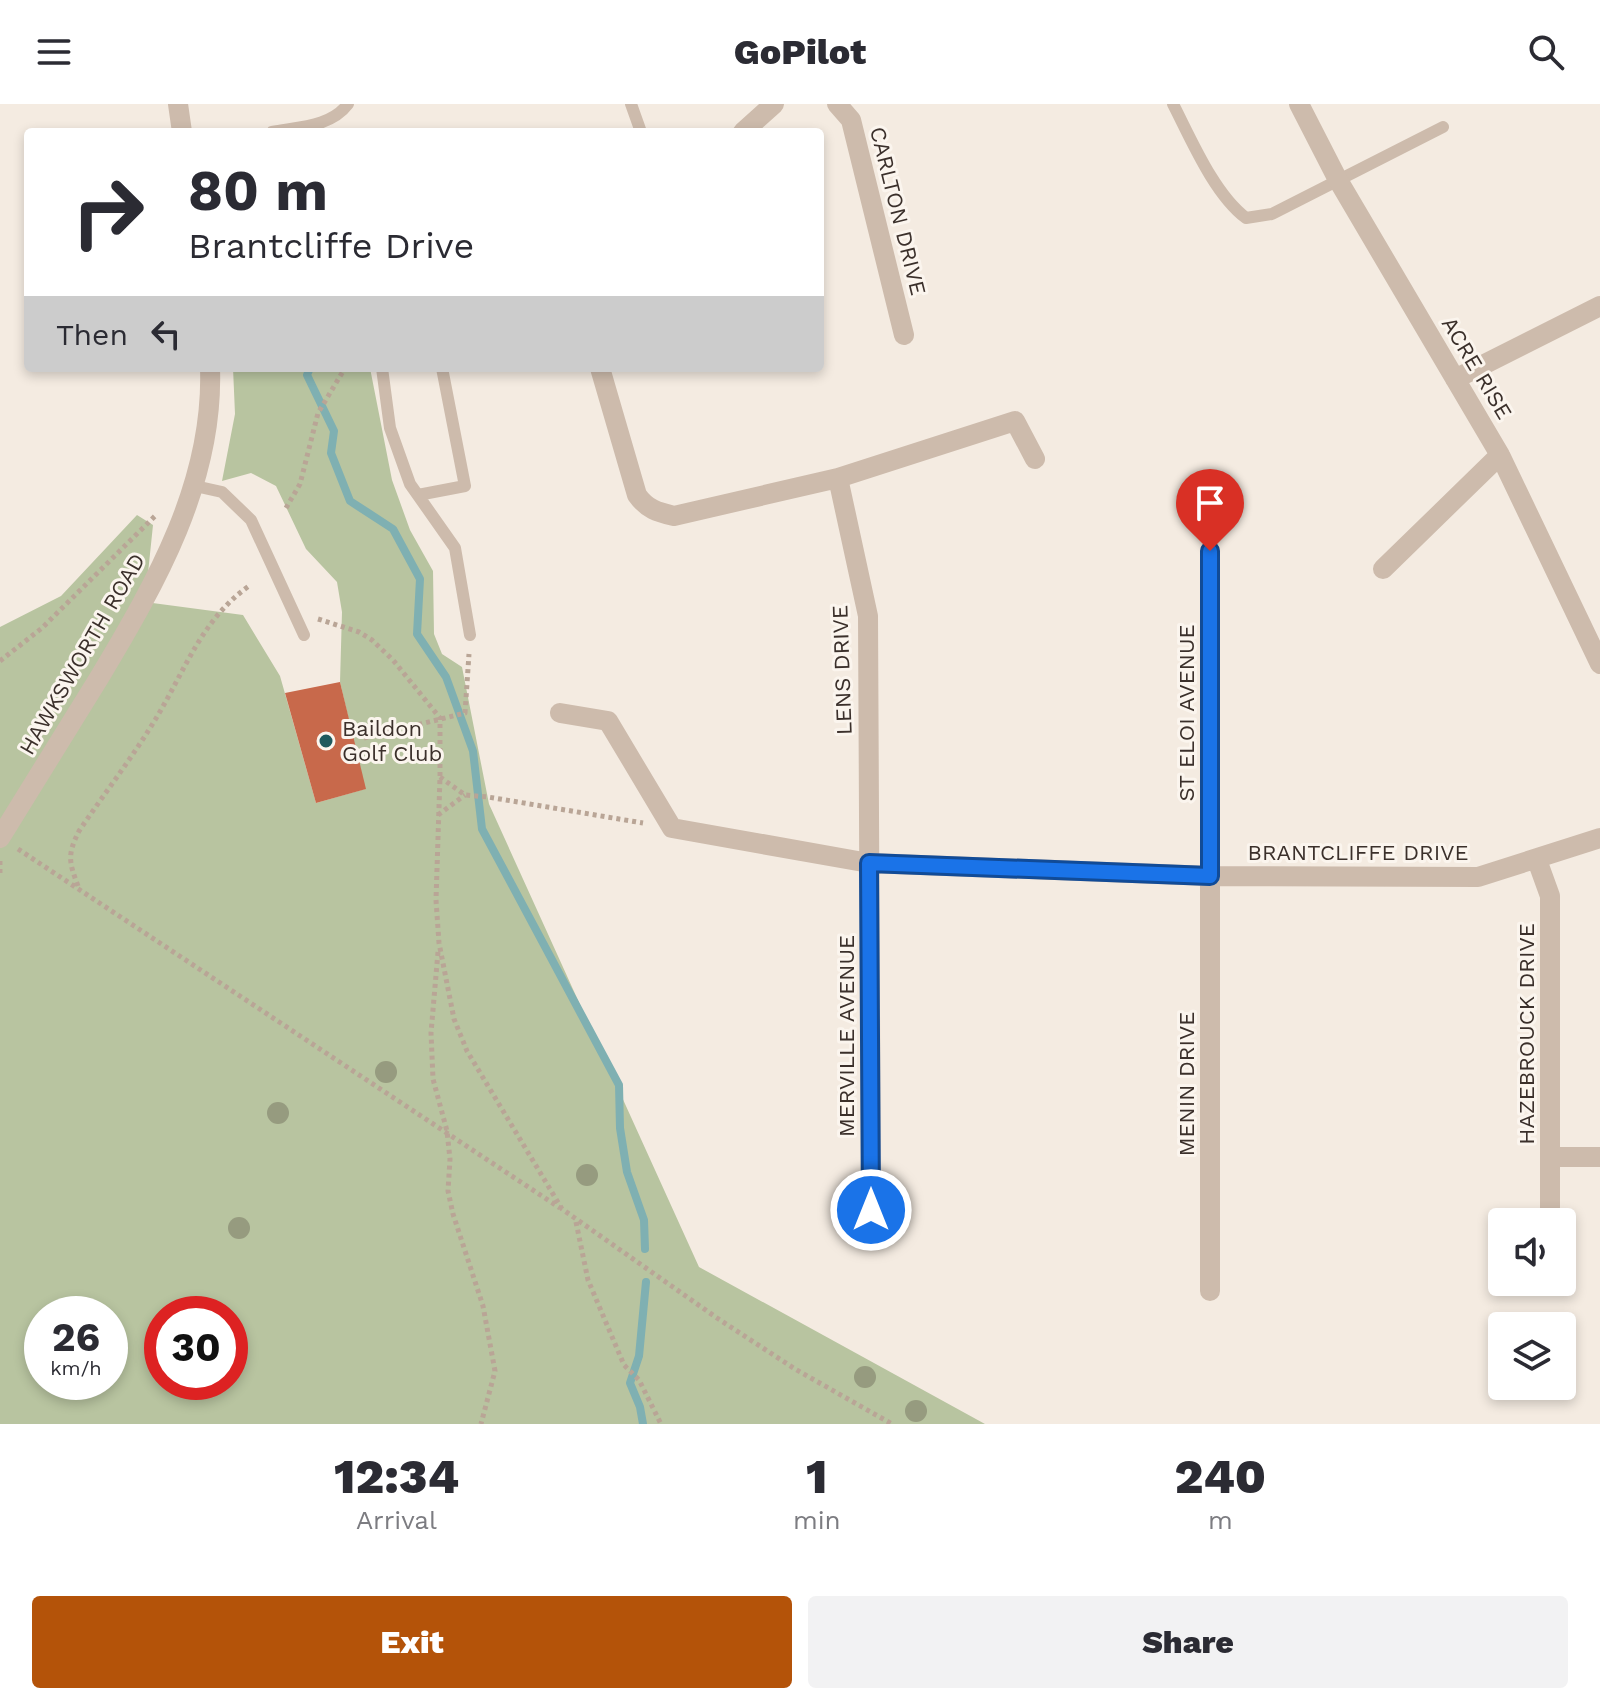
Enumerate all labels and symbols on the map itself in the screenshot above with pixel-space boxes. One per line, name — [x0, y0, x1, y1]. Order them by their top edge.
street label: CARLTON DRIVE — [865, 124, 931, 298]
street label: ACRE RISE — [1437, 312, 1517, 424]
pin — [1176, 469, 1244, 551]
street label: HAWKSWORTH ROAD — [14, 549, 150, 759]
street label: LENS DRIVE — [827, 604, 857, 736]
street label: ST ELOI AVENUE — [1174, 624, 1199, 802]
place label: Baildon Golf Club — [342, 716, 442, 766]
marker: Baildon Golf Club — [317, 732, 335, 750]
street label: BRANTCLIFFE DRIVE — [1248, 840, 1468, 865]
street label: HAZEBROUCK DRIVE — [1514, 923, 1539, 1145]
street label: MERVILLE AVENUE — [834, 935, 859, 1137]
street label: MENIN DRIVE — [1174, 1012, 1199, 1156]
position arrow — [829, 1168, 913, 1252]
speed limit sign: 30 — [144, 1296, 248, 1400]

